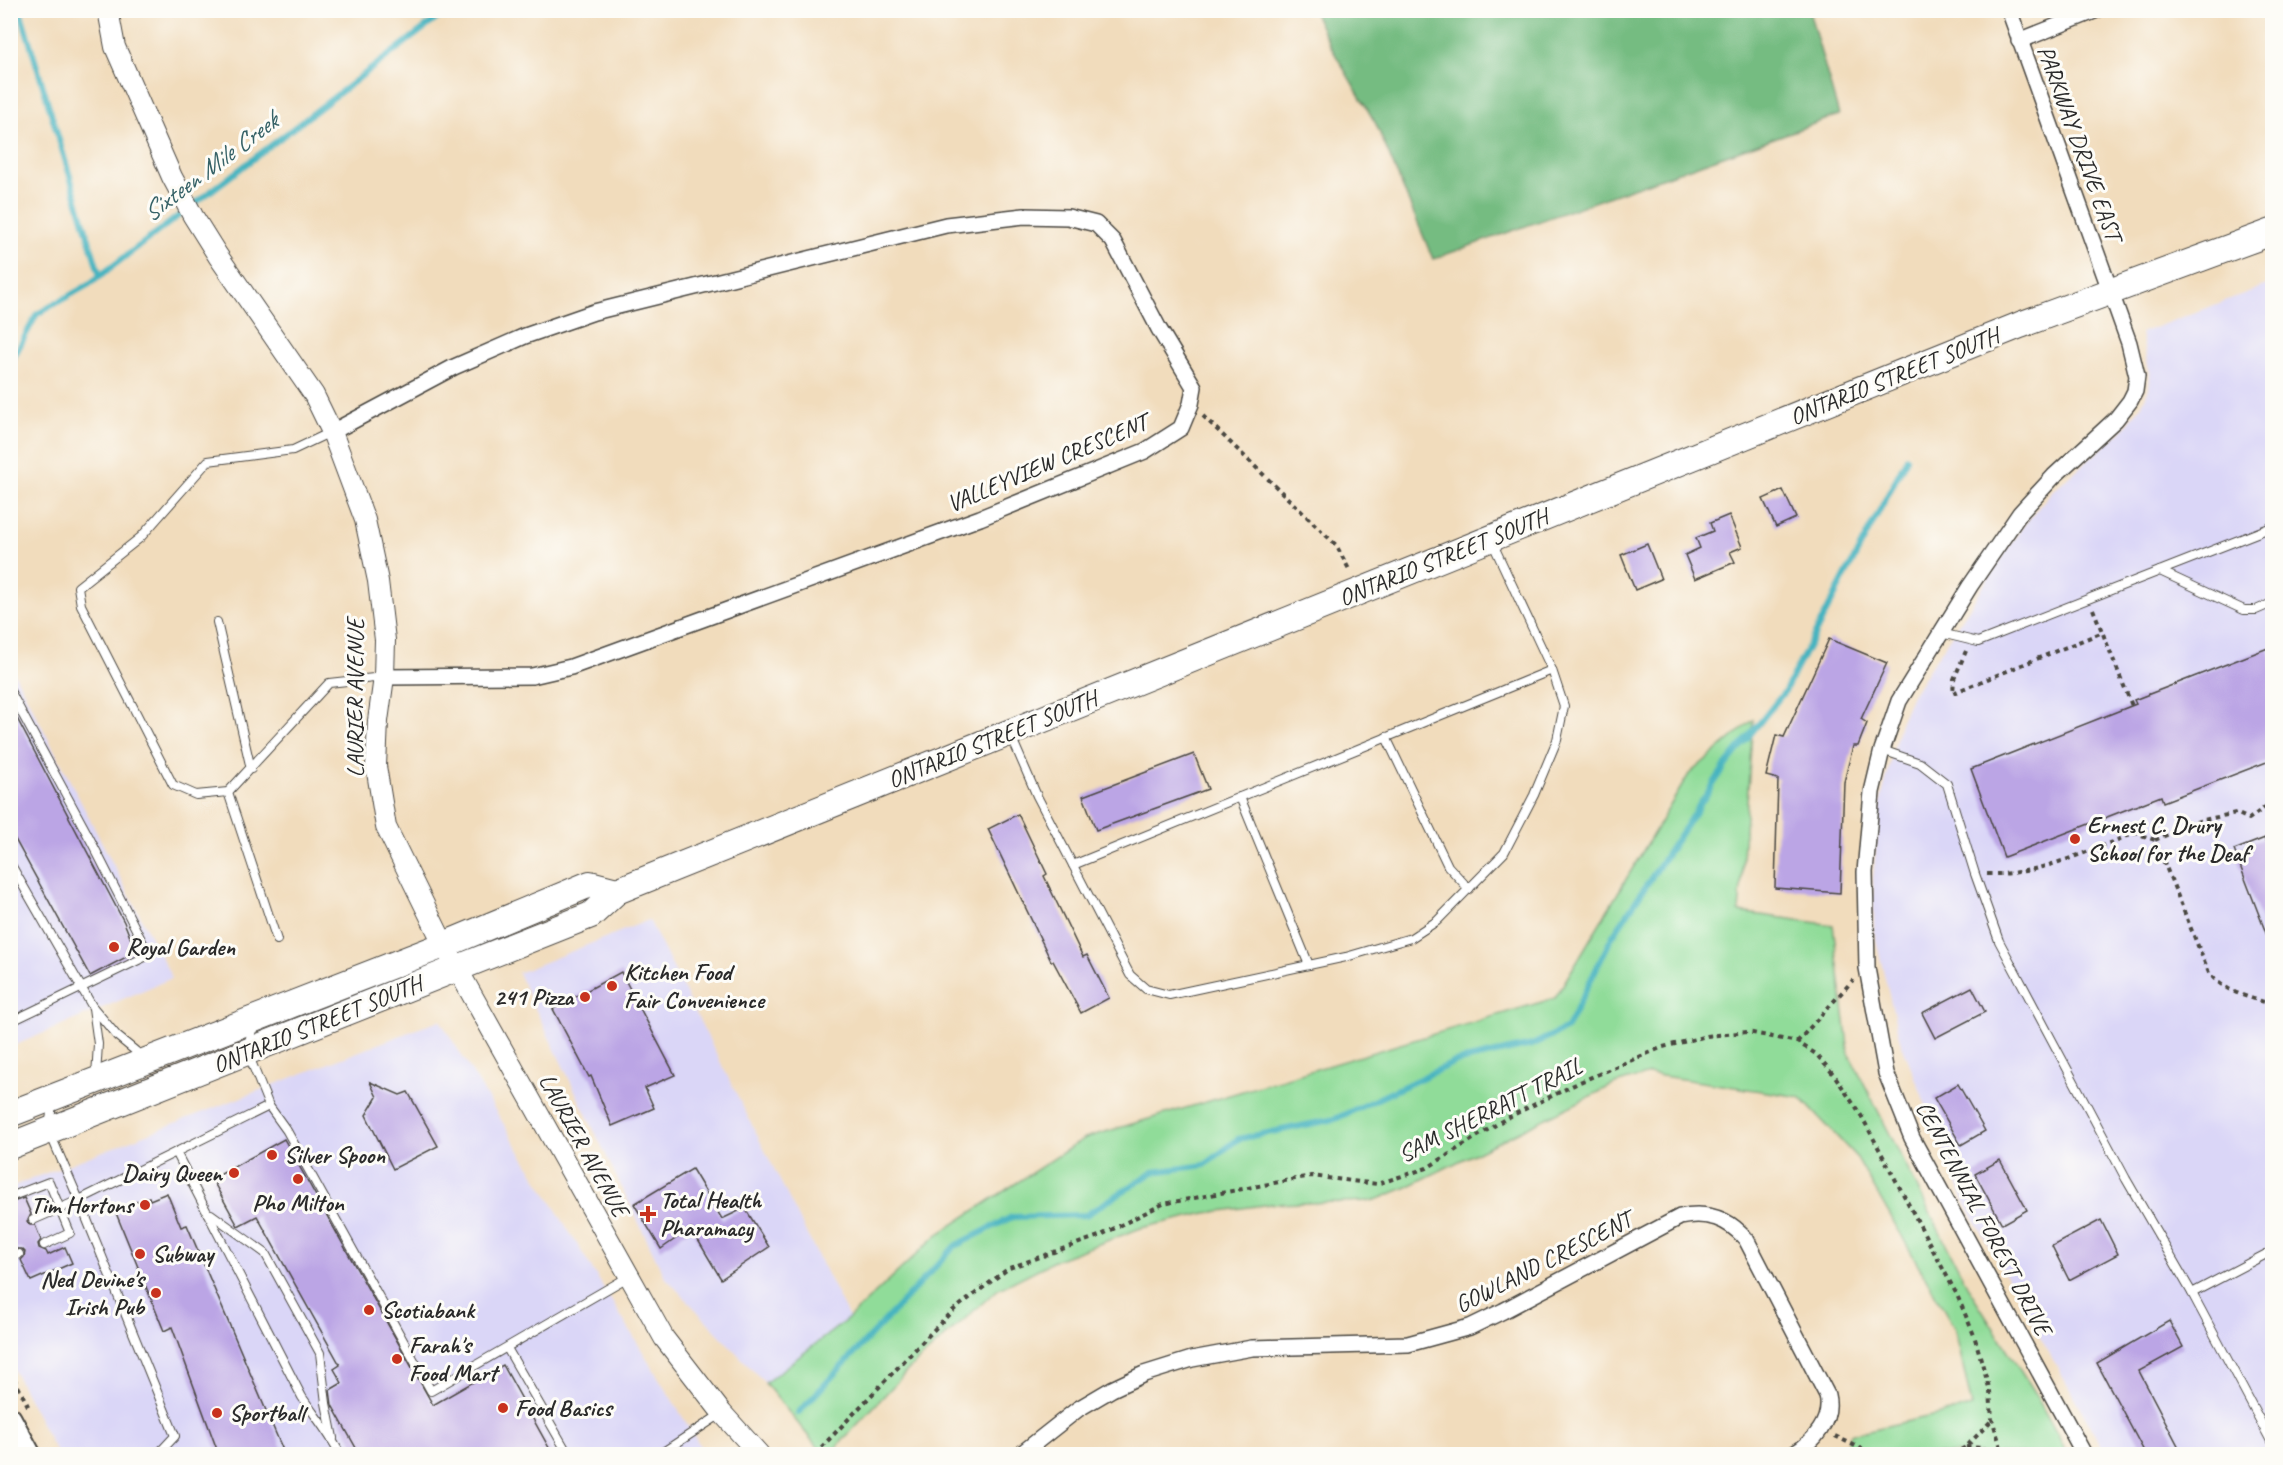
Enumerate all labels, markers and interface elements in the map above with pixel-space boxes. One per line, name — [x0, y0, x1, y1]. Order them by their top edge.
street label: PARKWAY DRIVE EAST — [2031, 41, 2131, 249]
water label: Sixteen Mile Creek — [135, 102, 289, 229]
street label: ONTARIO STREET SOUTH — [1785, 319, 2007, 432]
street label: VALLEYVIEW CRESCENT — [942, 405, 1157, 519]
street label: ONTARIO STREET SOUTH — [1334, 500, 1556, 613]
street label: LAURIER AVENUE — [340, 616, 370, 778]
street label: ONTARIO STREET SOUTH — [883, 682, 1105, 795]
place label: Ernest C. Drury School for the Deaf — [2087, 810, 2254, 868]
marker: Ernest C. Drury School for the Deaf — [2068, 832, 2082, 846]
place label: Royal Garden — [126, 932, 236, 962]
marker: Royal Garden — [107, 940, 121, 954]
place label: Kitchen Food Fair Convenience — [624, 957, 766, 1015]
street label: ONTARIO STREET SOUTH — [208, 967, 430, 1080]
marker: Kitchen Food Fair Convenience — [605, 979, 619, 993]
place label: 241 Pizza — [494, 982, 575, 1012]
marker: 241 Pizza — [578, 990, 592, 1004]
street label: SAM SHERRATT TRAIL — [1393, 1050, 1587, 1169]
street label: LAURIER AVENUE — [532, 1068, 637, 1224]
street label: CENTENNIAL FOREST DRIVE — [1909, 1096, 2060, 1343]
place label: Silver Spoon — [284, 1140, 386, 1170]
marker: Silver Spoon — [265, 1148, 279, 1162]
place label: Dairy Queen — [122, 1158, 224, 1188]
marker: Dairy Queen — [227, 1166, 241, 1180]
marker: Pho Milton — [291, 1172, 305, 1186]
place label: Total Health Pharamacy — [660, 1185, 762, 1243]
place label: Pho Milton — [252, 1188, 345, 1218]
place label: Tim Hortons — [31, 1190, 136, 1220]
marker: Tim Hortons — [138, 1198, 152, 1212]
street label: GOWLAND CRESCENT — [1450, 1202, 1642, 1319]
marker: Total Health Pharamacy — [641, 1207, 655, 1221]
place label: Subway — [152, 1239, 216, 1269]
marker: Subway — [133, 1247, 147, 1261]
place label: Ned Devine's Irish Pub — [40, 1264, 147, 1322]
marker: Ned Devine's Irish Pub — [149, 1286, 163, 1300]
place label: Scotiabank — [381, 1295, 476, 1325]
marker: Scotiabank — [362, 1303, 376, 1317]
place label: Farah's Food Mart — [409, 1330, 501, 1388]
marker: Farah's Food Mart — [390, 1352, 404, 1366]
place label: Food Basics — [515, 1393, 614, 1423]
place label: Sportball — [229, 1398, 309, 1428]
marker: Food Basics — [496, 1401, 510, 1415]
marker: Sportball — [210, 1406, 224, 1420]

